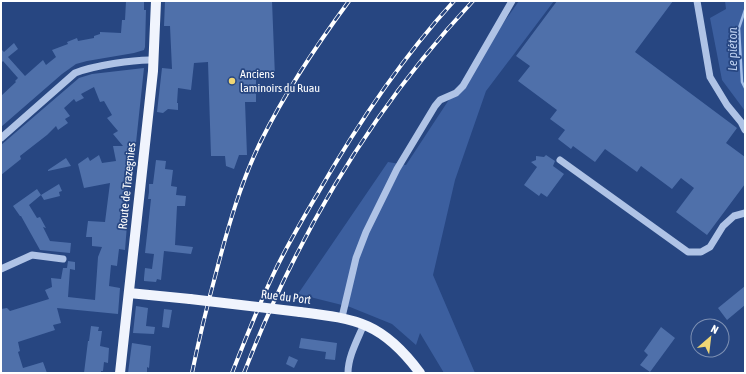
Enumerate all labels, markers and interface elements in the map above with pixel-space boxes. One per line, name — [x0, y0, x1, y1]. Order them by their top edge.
water label: Le piéton — [725, 26, 740, 71]
place label: Anciens laminoirs du Ruau — [240, 67, 320, 95]
marker: Anciens laminoirs du Ruau — [227, 76, 237, 86]
street label: Route de Trazegnies — [115, 142, 139, 230]
street label: Rue du Port — [260, 287, 312, 307]
north arrow — [690, 318, 730, 358]
text: N — [709, 322, 720, 336]

